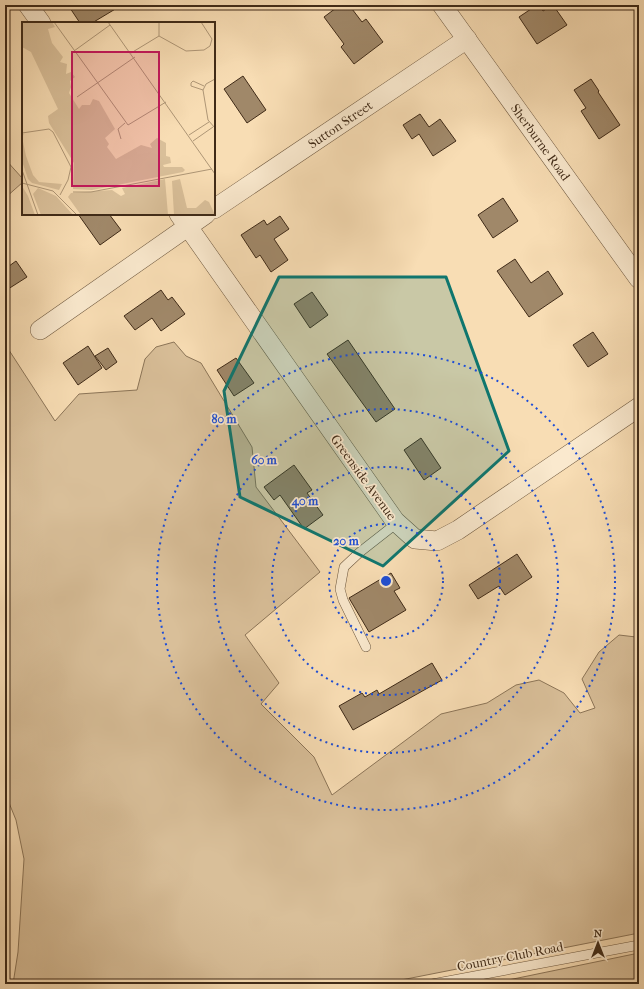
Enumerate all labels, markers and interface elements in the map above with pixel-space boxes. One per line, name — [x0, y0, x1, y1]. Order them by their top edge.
inset map — [22, 22, 215, 215]
street label: Sutton Street — [305, 97, 376, 151]
street label: Sherburne Road — [508, 101, 574, 184]
text: 80 m — [211, 412, 238, 426]
street label: Greenside Avenue — [328, 432, 400, 523]
text: 60 m — [251, 453, 278, 467]
text: 40 m — [291, 494, 319, 509]
text: 20 m — [333, 534, 360, 548]
centre of rings — [379, 574, 393, 588]
north arrow — [578, 923, 618, 963]
text: N — [594, 927, 603, 940]
street label: Country Club Road — [456, 939, 565, 974]

